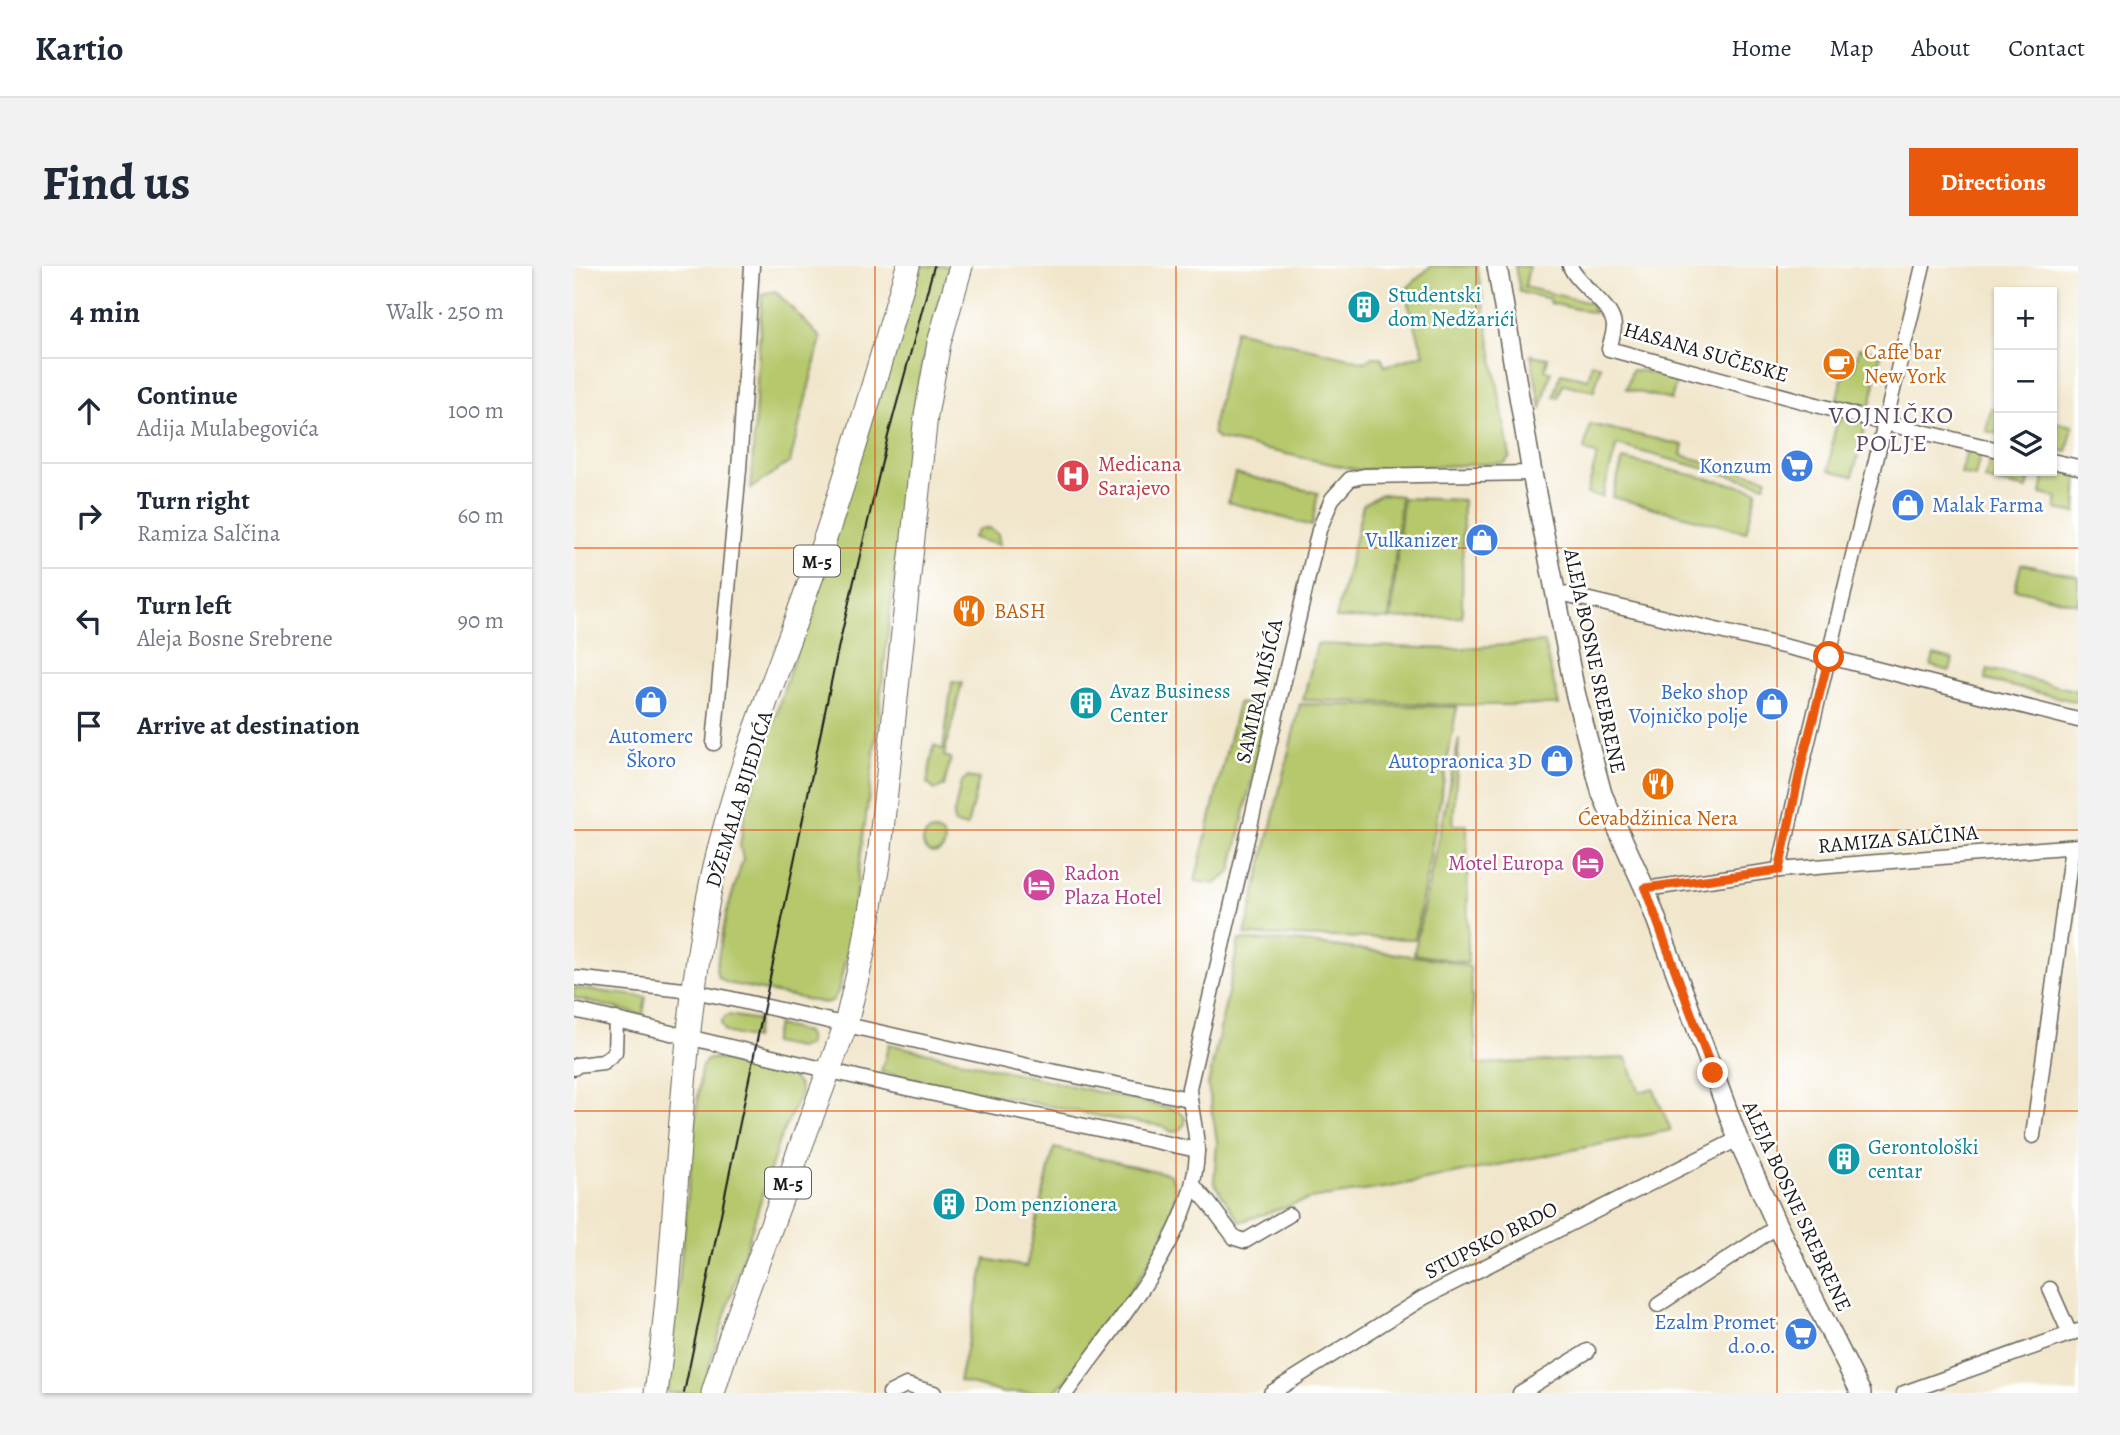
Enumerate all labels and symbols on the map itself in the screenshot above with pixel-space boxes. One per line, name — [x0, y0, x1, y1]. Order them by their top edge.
place label: Studentski dom Nedžarići — [1388, 281, 1515, 333]
building icon: Studentski dom Nedžarići — [1345, 288, 1383, 326]
street label: HASANA SUČESKE — [1620, 315, 1792, 389]
place label: Caffe bar New York — [1864, 338, 1947, 390]
cafe icon: Caffe bar New York — [1820, 345, 1858, 383]
district label: VOJNIČKO POLJE — [1828, 399, 1955, 459]
supermarket icon: Konzum — [1778, 447, 1816, 485]
place label: Medicana Sarajevo — [1098, 450, 1182, 502]
place label: Konzum — [1699, 452, 1772, 480]
hospital icon: Medicana Sarajevo — [1054, 457, 1092, 495]
shop icon: Malak Farma — [1889, 486, 1927, 524]
place label: Malak Farma — [1932, 491, 2044, 519]
shop icon: Vulkanizer — [1463, 521, 1501, 559]
place label: Vulkanizer — [1364, 526, 1458, 554]
street label: ALEJA BOSNE SREBRENE — [1557, 545, 1633, 776]
road number: M-5 — [794, 546, 840, 576]
restaurant icon: BASH — [950, 592, 988, 630]
place label: BASH — [994, 597, 1046, 625]
street label: SAMIRA MIŠIĆA — [1229, 615, 1289, 766]
route start — [1813, 641, 1844, 672]
place label: Avaz Business Center — [1109, 677, 1231, 729]
place label: Beko shop Vojničko polje — [1628, 678, 1748, 730]
shop icon: Automerc Škoro — [632, 683, 670, 721]
building icon: Avaz Business Center — [1067, 684, 1105, 722]
shop icon: Beko shop Vojničko polje — [1753, 685, 1791, 723]
street label: DŽEMALA BIJEDIĆA — [699, 706, 779, 891]
place label: Automerc Škoro — [608, 722, 693, 774]
shop icon: Autopraonica 3D — [1538, 742, 1576, 780]
place label: Autopraonica 3D — [1388, 747, 1532, 775]
restaurant icon: Ćevabdžinica Nera — [1639, 765, 1677, 803]
place label: Ćevabdžinica Nera — [1578, 804, 1738, 832]
street label: RAMIZA SALČINA — [1817, 818, 1980, 860]
hotel icon: Motel Europa — [1569, 844, 1607, 882]
place label: Motel Europa — [1448, 849, 1564, 877]
place label: Radon Plaza Hotel — [1064, 859, 1161, 911]
hotel icon: Radon Plaza Hotel — [1020, 866, 1058, 904]
route end — [1697, 1057, 1728, 1088]
street label: ALEJA BOSNE SREBRENE — [1735, 1095, 1858, 1316]
place label: Gerontološki centar — [1868, 1133, 1979, 1185]
building icon: Gerontološki centar — [1825, 1140, 1863, 1178]
road number: M-5 — [765, 1168, 811, 1198]
building icon: Dom penzionera — [930, 1185, 968, 1223]
place label: Dom penzionera — [974, 1190, 1118, 1218]
street label: STUPSKO BRDO — [1420, 1194, 1562, 1286]
place label: Ezalm Promet d.o.o. — [1654, 1308, 1776, 1360]
supermarket icon: Ezalm Promet d.o.o. — [1782, 1315, 1820, 1353]

